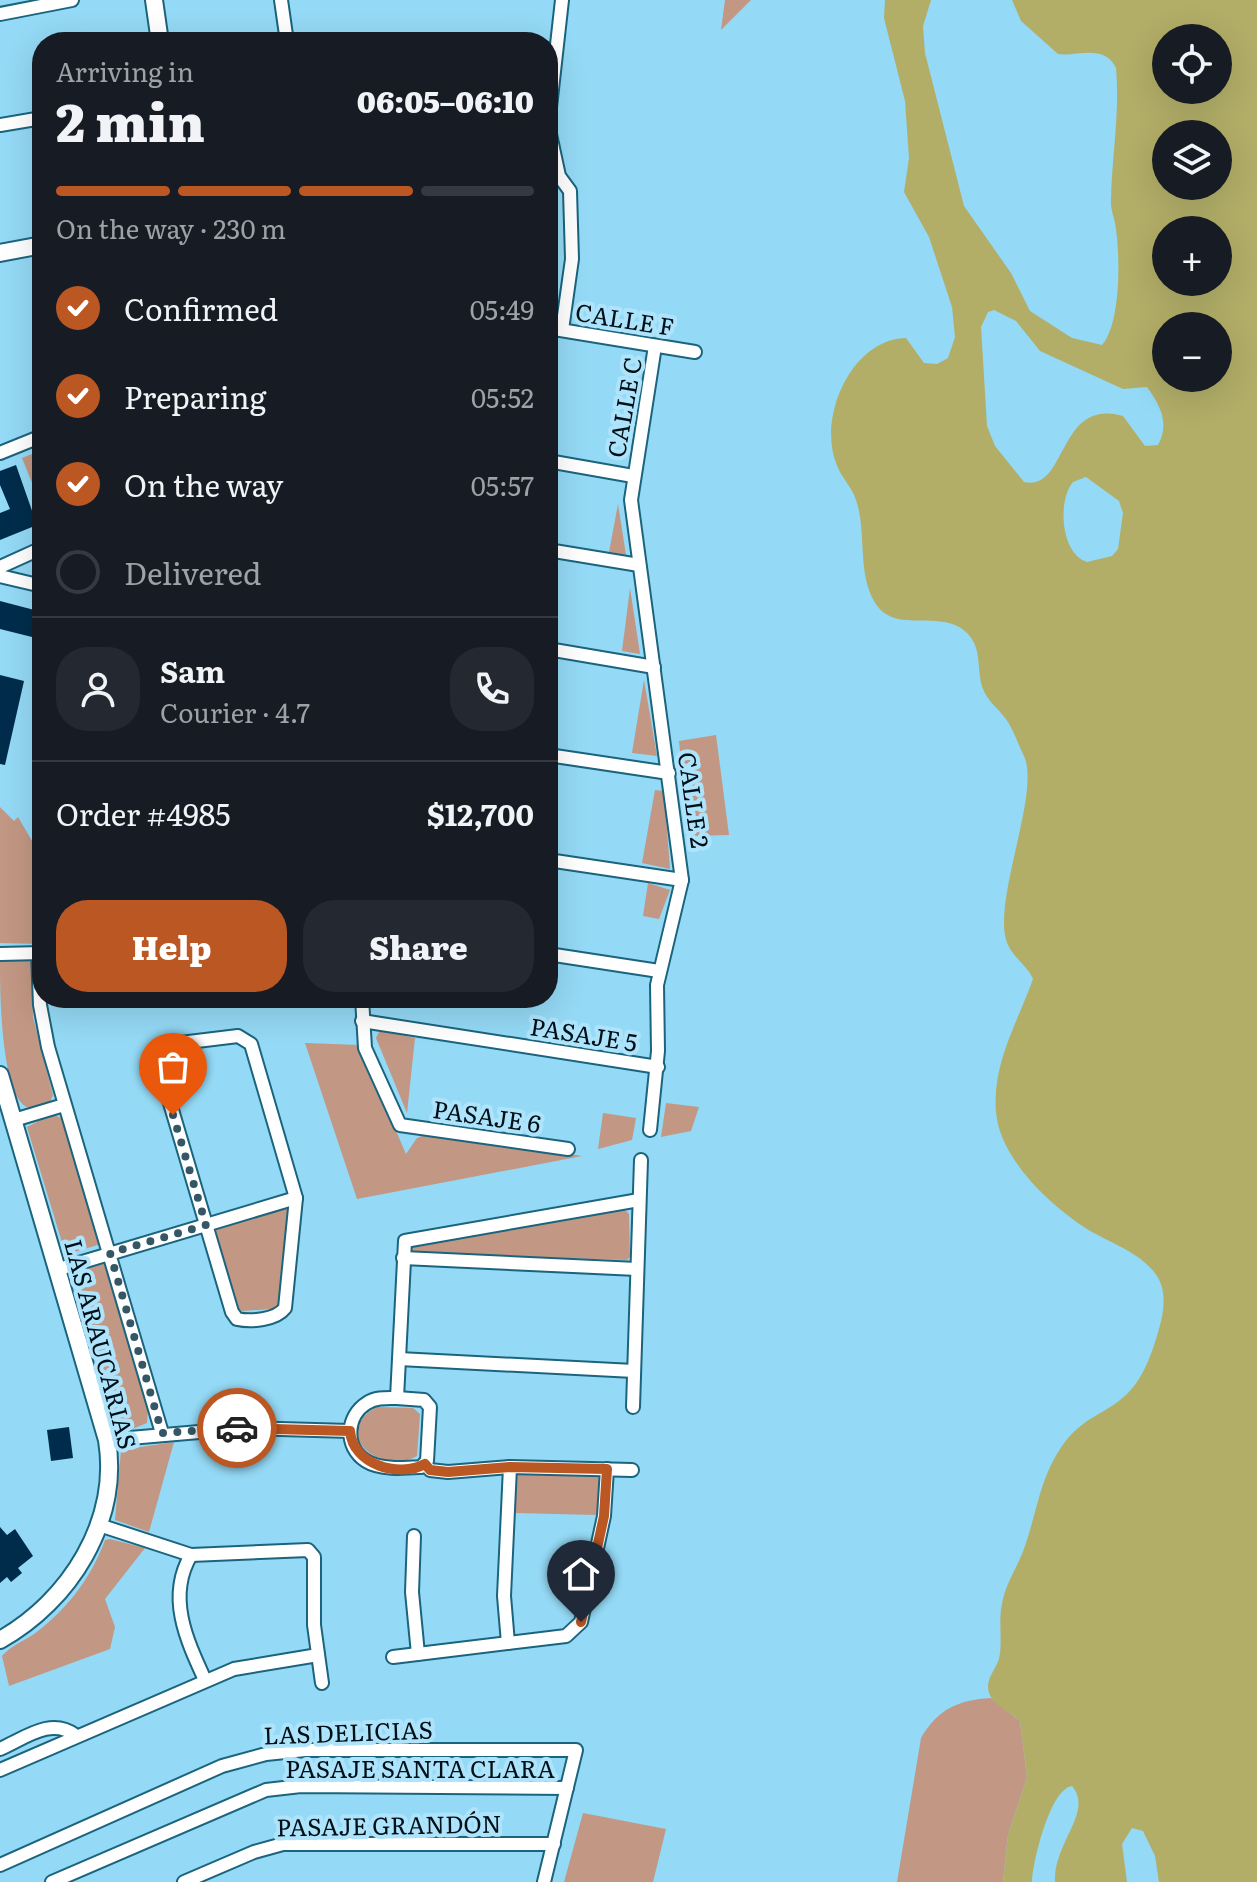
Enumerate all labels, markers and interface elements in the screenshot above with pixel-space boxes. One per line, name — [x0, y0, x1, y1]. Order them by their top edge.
map controls — [1152, 24, 1232, 392]
button: locate — [1152, 24, 1232, 104]
text: Arriving in — [56, 51, 194, 90]
text: 06:05–06:10 — [357, 78, 534, 122]
text: 2 min — [56, 81, 205, 158]
button: layers — [1152, 120, 1232, 200]
text: On the way · 230 m — [56, 208, 286, 247]
button: + — [1152, 216, 1232, 296]
icon: check — [56, 286, 100, 330]
text: Confirmed — [124, 286, 278, 330]
text: 05:49 — [470, 289, 534, 328]
street label: CALLE F — [573, 293, 677, 343]
button: − — [1152, 312, 1232, 392]
street label: CALLE C — [597, 354, 649, 460]
icon: check — [56, 374, 100, 418]
text: Preparing — [124, 374, 266, 418]
text: 05:52 — [471, 377, 534, 416]
icon: check — [56, 462, 100, 506]
text: On the way — [124, 462, 283, 506]
text: 05:57 — [471, 465, 534, 504]
text: Delivered — [124, 550, 261, 594]
button: person — [56, 647, 140, 731]
button: phone — [450, 647, 534, 731]
text: Sam — [160, 648, 225, 692]
text: Courier · 4.7 — [160, 692, 310, 731]
street label: CALLE 2 — [671, 750, 719, 850]
text: Order #4985 — [56, 791, 230, 835]
text: $12,700 — [427, 791, 534, 835]
button: Help — [56, 900, 287, 992]
button: Share — [303, 900, 534, 992]
street label: PASAJE 5 — [528, 1007, 640, 1059]
pin — [139, 1033, 207, 1115]
icon: bag — [151, 1045, 195, 1089]
street label: PASAJE 6 — [431, 1090, 543, 1140]
street label: LAS ARAUCARIAS — [57, 1235, 147, 1453]
courier — [197, 1388, 277, 1468]
icon: car — [215, 1406, 259, 1450]
pin — [547, 1540, 615, 1622]
icon: home — [559, 1552, 603, 1596]
street label: LAS DELICIAS — [263, 1711, 433, 1751]
street label: PASAJE SANTA CLARA — [285, 1750, 555, 1785]
street label: PASAJE GRANDÓN — [276, 1805, 502, 1843]

